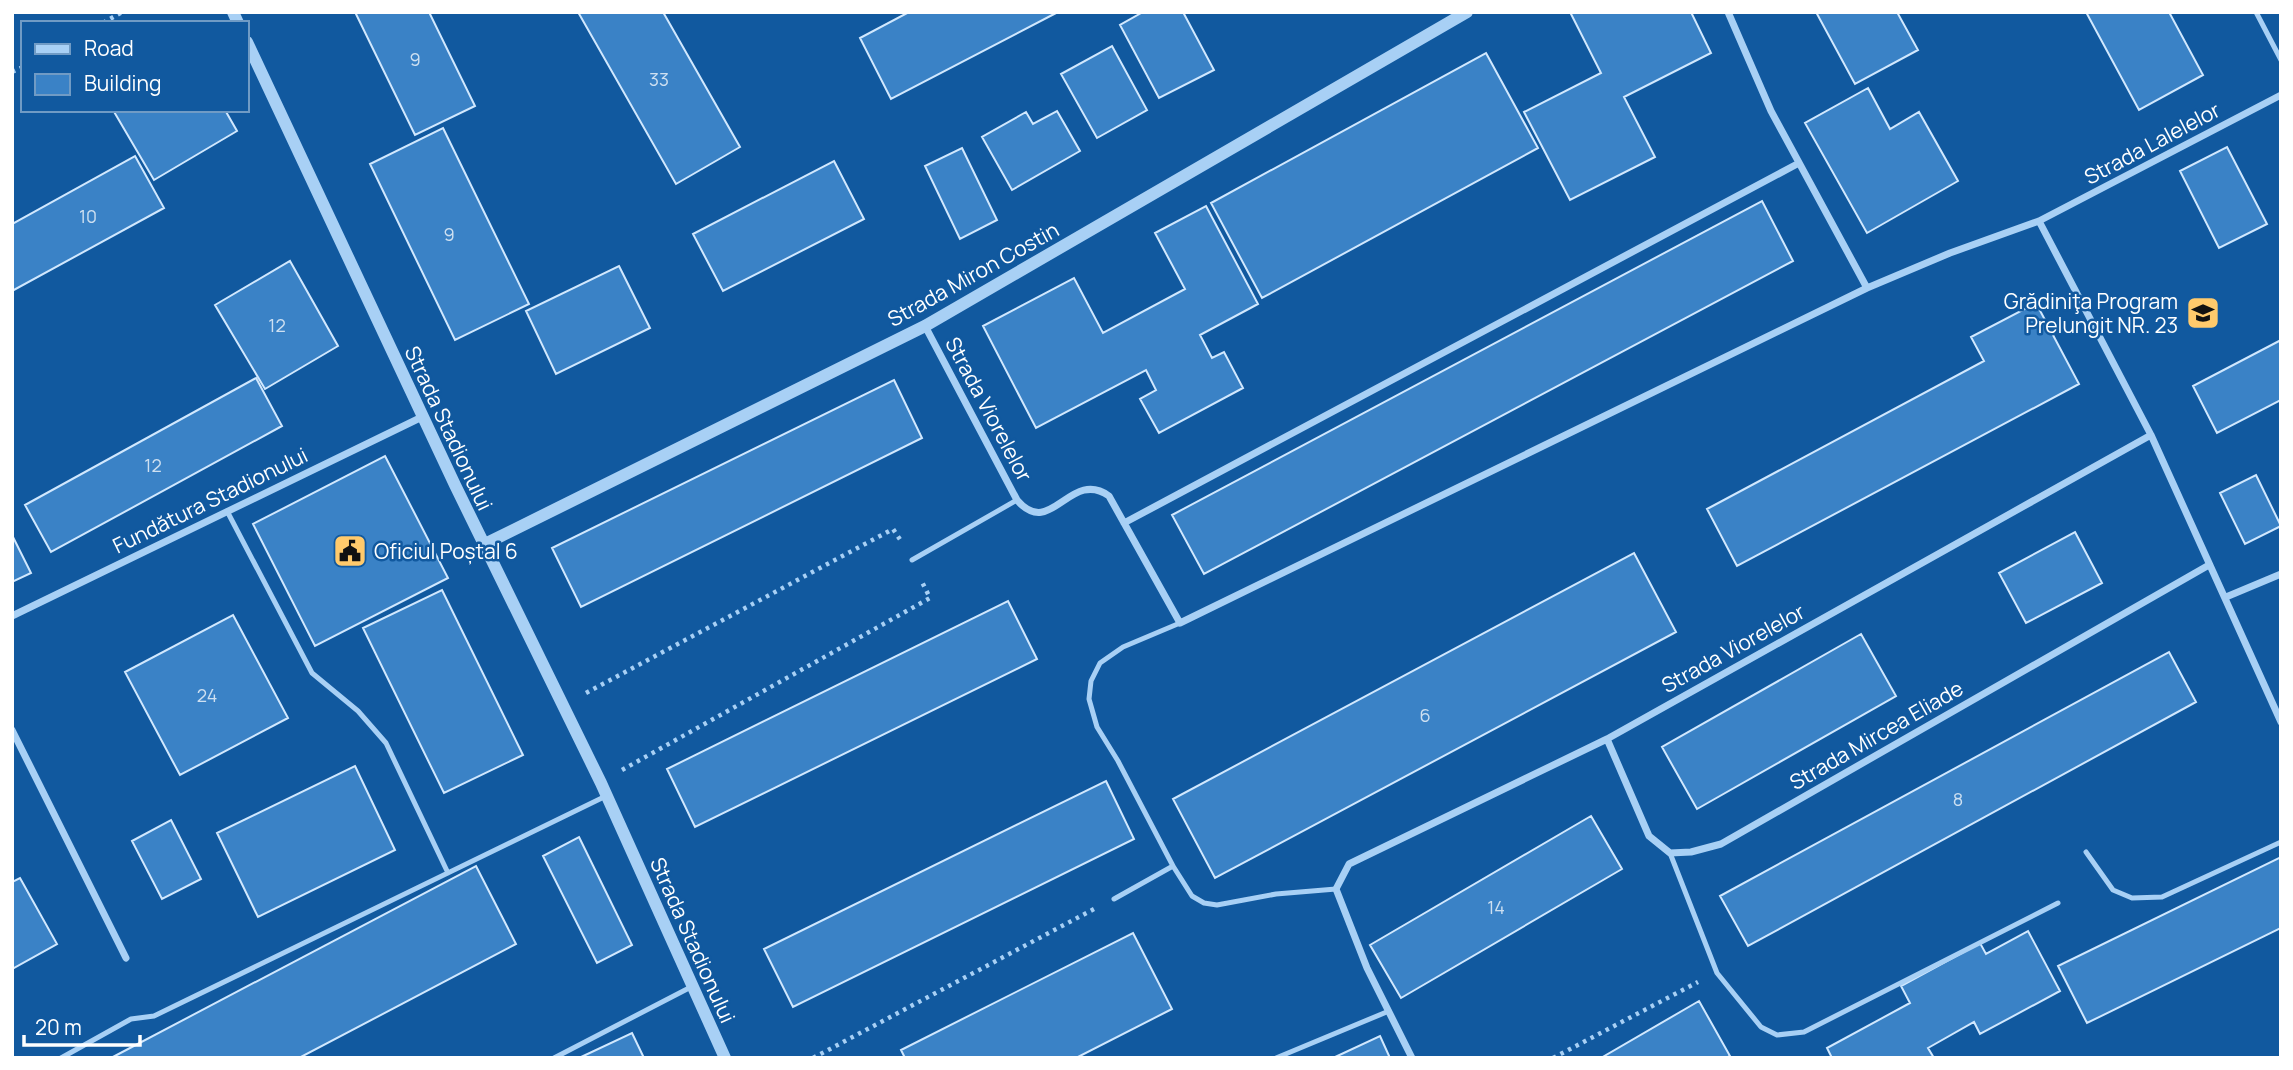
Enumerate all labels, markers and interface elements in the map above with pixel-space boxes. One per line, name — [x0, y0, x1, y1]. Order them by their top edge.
legend — [21, 21, 248, 112]
text: Road — [84, 34, 134, 62]
house number: 9 — [409, 47, 421, 71]
house number: 33 — [649, 67, 669, 91]
text: Building — [84, 69, 161, 97]
street label: Strada Lalelelor — [2079, 95, 2225, 191]
house number: 10 — [79, 204, 97, 228]
street label: Strada Miron Costin — [882, 215, 1064, 333]
house number: 9 — [443, 222, 455, 246]
place label: Grădiniţa Program Prelungit NR. 23 — [2004, 287, 2178, 339]
school or university icon: Grădiniţa Program Prelungit NR. 23 — [2184, 294, 2222, 332]
house number: 12 — [268, 313, 286, 337]
street label: Strada Viorelelor — [939, 332, 1039, 486]
street label: Strada Stadionului — [399, 341, 499, 515]
street label: Fundătura Stadionului — [108, 441, 312, 559]
house number: 12 — [144, 453, 162, 477]
public building icon: Oficiul Poștal 6 — [331, 532, 369, 570]
place label: Oficiul Poștal 6 — [374, 537, 518, 565]
street label: Strada Viorelelor — [1656, 597, 1810, 699]
street label: Strada Mircea Eliade — [1784, 674, 1968, 796]
house number: 24 — [197, 683, 217, 707]
house number: 6 — [1419, 703, 1431, 727]
house number: 8 — [1953, 787, 1963, 811]
street label: Strada Stadionului — [644, 853, 742, 1027]
house number: 14 — [1487, 895, 1505, 919]
scale bar — [24, 1004, 140, 1048]
text: 20 m — [35, 1013, 82, 1041]

